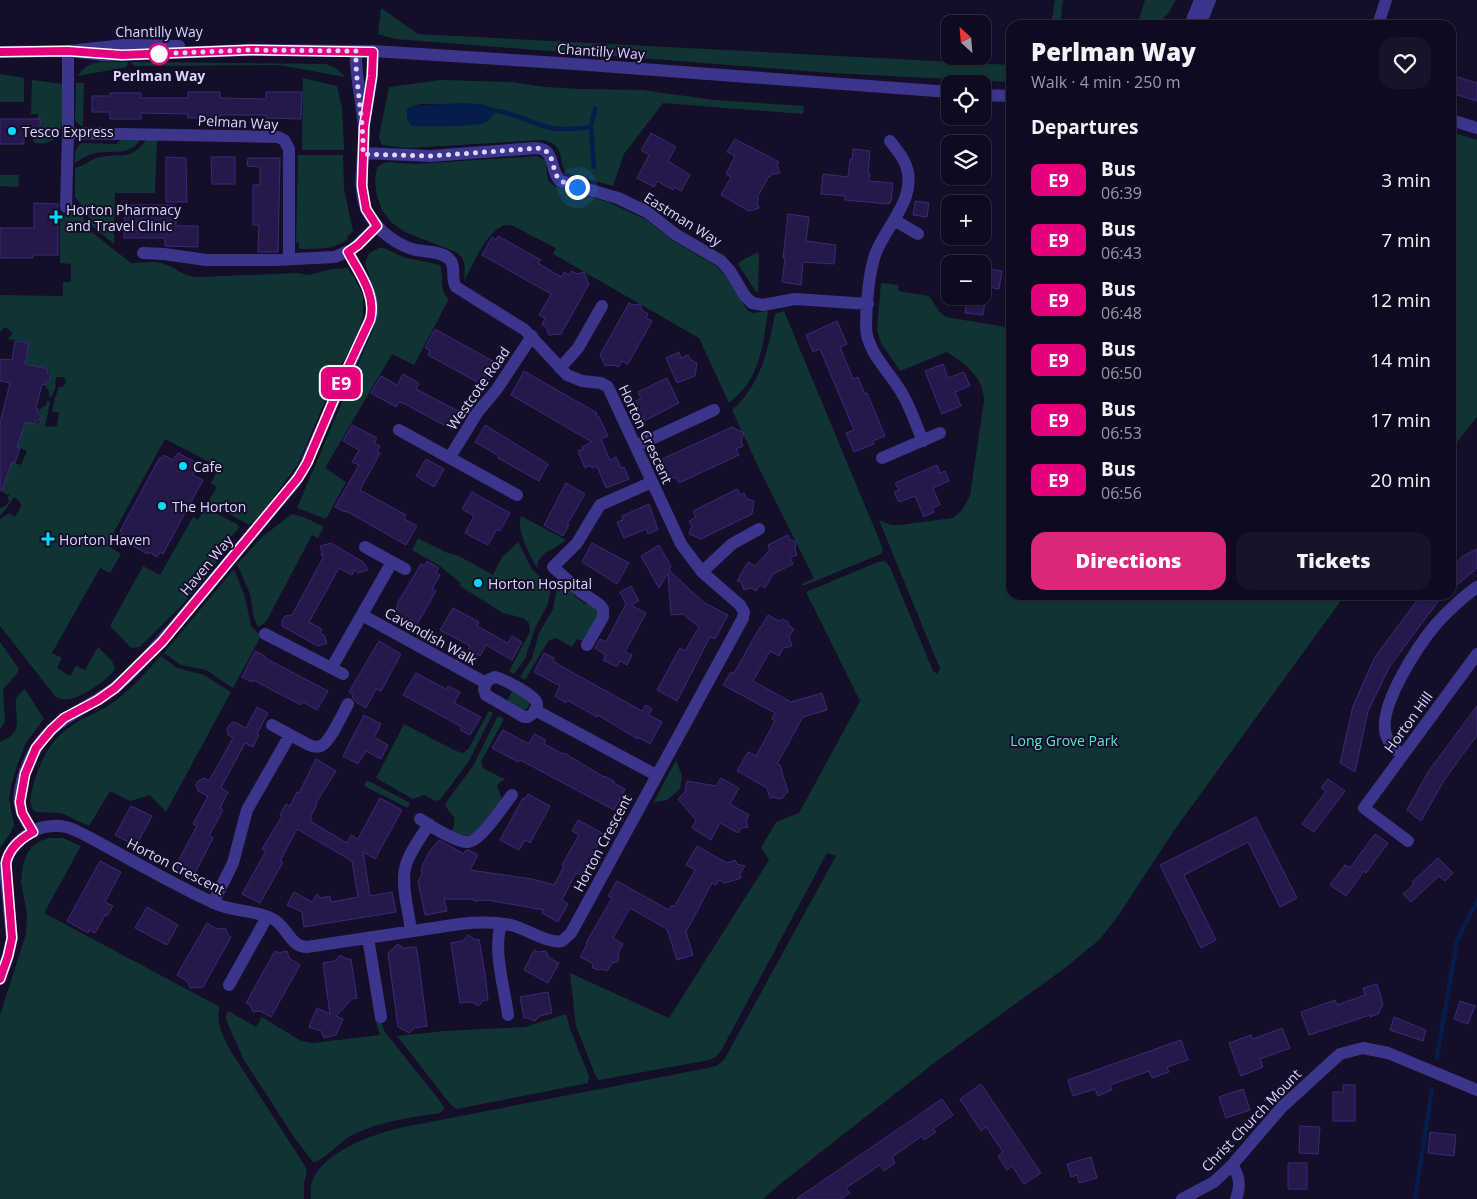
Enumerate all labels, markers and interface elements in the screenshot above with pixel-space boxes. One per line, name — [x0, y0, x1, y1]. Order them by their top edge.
north arrow — [941, 15, 991, 65]
map controls — [941, 15, 991, 305]
street label: Chantilly Way — [115, 22, 204, 41]
text: Perlman Way — [1031, 35, 1196, 68]
button: heart — [1379, 37, 1431, 89]
street label: Chantilly Way — [557, 38, 646, 64]
marker: Perlman Way — [148, 43, 170, 65]
place label: Perlman Way — [113, 66, 205, 85]
text: Walk · 4 min · 250 m — [1031, 71, 1181, 93]
button: locate — [941, 75, 991, 125]
street label: Pelman Way — [197, 110, 280, 134]
text: Departures — [1031, 114, 1138, 140]
place label: Tesco Express — [22, 122, 114, 141]
marker: Tesco Express — [6, 125, 18, 137]
button: layers — [941, 135, 991, 185]
text: Bus — [1101, 156, 1136, 182]
text: 3 min — [1381, 167, 1431, 193]
text: E9 — [1048, 168, 1069, 192]
your location — [565, 175, 590, 200]
text: 06:39 — [1101, 182, 1142, 204]
street label: Eastman Way — [641, 188, 726, 251]
button: + — [941, 195, 991, 245]
place label: Horton Pharmacy and Travel Clinic — [66, 200, 182, 235]
marker: Horton Pharmacy and Travel Clinic — [50, 211, 62, 223]
text: Bus — [1101, 216, 1136, 242]
text: 7 min — [1381, 227, 1431, 253]
text: E9 — [1048, 228, 1069, 252]
text: 06:43 — [1101, 242, 1142, 264]
button: − — [941, 255, 991, 305]
text: Bus — [1101, 276, 1136, 302]
text: 12 min — [1370, 287, 1431, 313]
text: E9 — [1048, 288, 1069, 312]
text: 06:48 — [1101, 302, 1142, 324]
text: Bus — [1101, 336, 1136, 362]
street label: Westcote Road — [442, 343, 514, 433]
text: 14 min — [1370, 347, 1431, 373]
text: E9 — [1048, 348, 1069, 372]
text: 06:50 — [1101, 362, 1142, 384]
line badge: E9 — [318, 367, 364, 399]
text: E9 — [331, 371, 351, 395]
street label: Horton Crescent — [615, 381, 677, 487]
text: Bus — [1101, 396, 1136, 422]
text: 17 min — [1370, 407, 1431, 433]
text: E9 — [1048, 408, 1069, 432]
text: 06:53 — [1101, 422, 1142, 444]
text: Bus — [1101, 456, 1136, 482]
place label: Cafe — [193, 457, 222, 476]
marker: Cafe — [177, 460, 189, 472]
text: 20 min — [1370, 467, 1431, 493]
text: E9 — [1048, 468, 1069, 492]
text: 06:56 — [1101, 482, 1142, 504]
place label: The Horton — [172, 497, 246, 516]
marker: The Horton — [156, 500, 168, 512]
place label: Horton Haven — [59, 530, 151, 549]
street label: Haven Way — [175, 530, 237, 599]
marker: Horton Haven — [41, 532, 55, 546]
button: Directions — [1031, 532, 1226, 590]
button: Tickets — [1236, 532, 1431, 590]
place label: Horton Hospital — [488, 574, 592, 593]
marker: Horton Hospital — [472, 577, 484, 589]
street label: Cavendish Walk — [382, 603, 481, 669]
street label: Horton Hill — [1379, 688, 1437, 756]
park label: Long Grove Park — [1010, 731, 1118, 750]
street label: Horton Crescent — [568, 791, 636, 895]
street label: Horton Crescent — [124, 833, 228, 899]
street label: Christ Church Mount — [1197, 1065, 1305, 1175]

